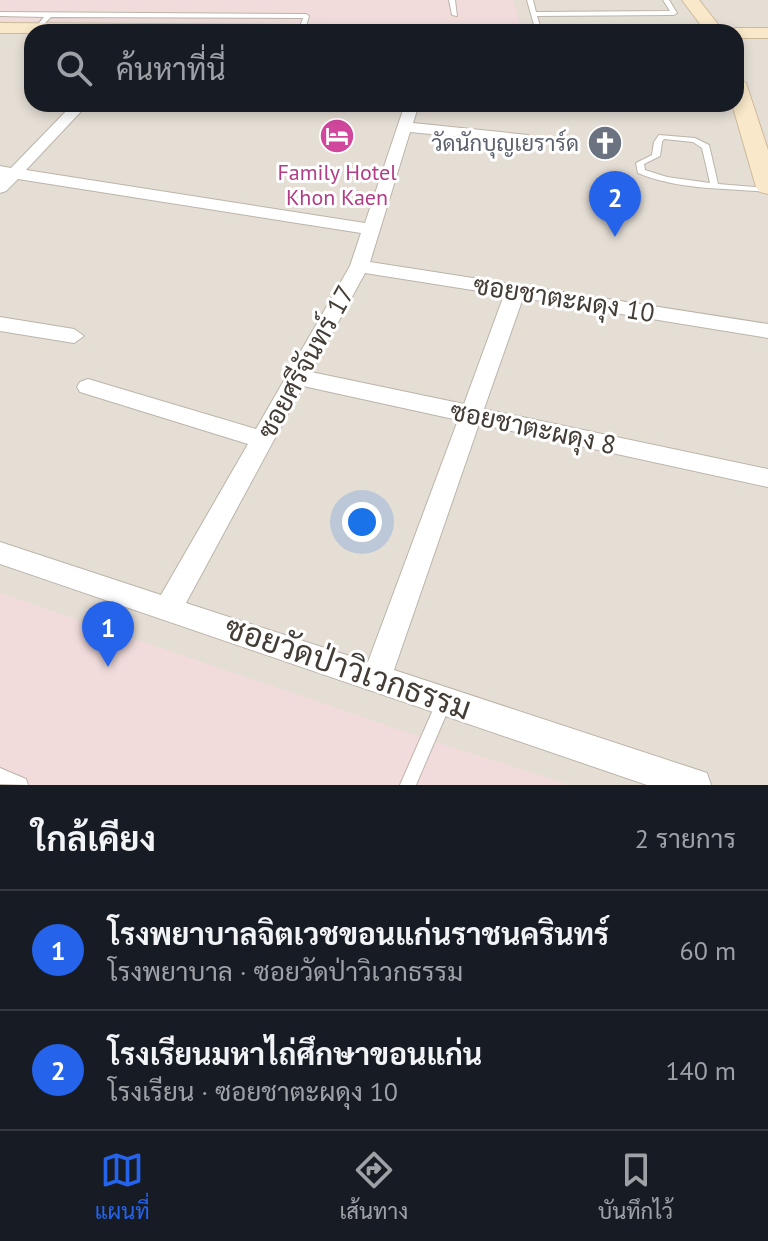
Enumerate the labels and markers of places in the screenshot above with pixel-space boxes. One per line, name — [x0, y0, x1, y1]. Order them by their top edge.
hotel icon: Family Hotel Khon Kaen — [318, 117, 356, 155]
church icon: วัดนักบุญเยราร์ด — [586, 124, 624, 162]
place label: วัดนักบุญเยราร์ด — [431, 129, 579, 159]
place label: Family Hotel Khon Kaen — [277, 158, 397, 211]
pin: 2 — [589, 171, 641, 237]
pin: 1 — [82, 601, 134, 667]

